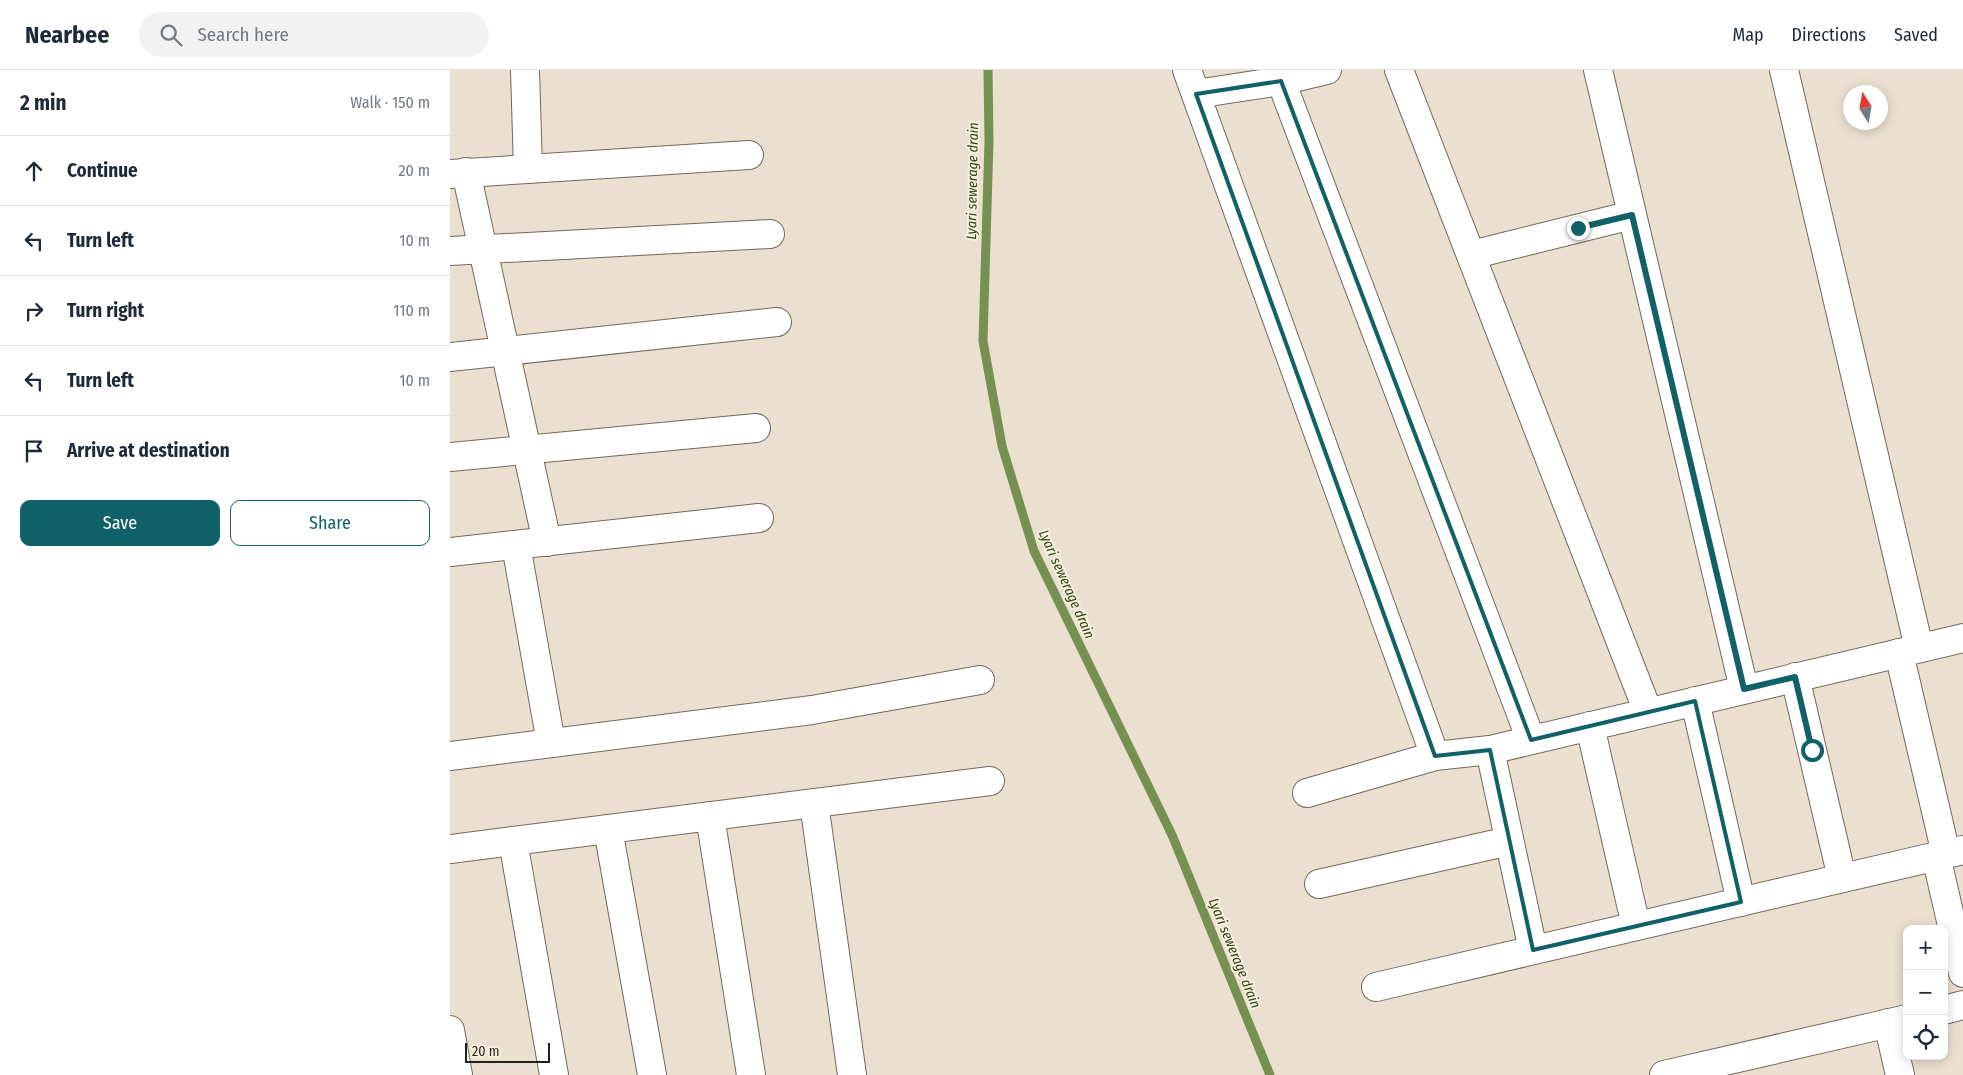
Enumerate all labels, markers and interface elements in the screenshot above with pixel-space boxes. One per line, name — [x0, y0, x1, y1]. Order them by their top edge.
search box — [139, 12, 489, 57]
text: Nearbee — [25, 21, 109, 49]
icon: search — [157, 21, 185, 49]
text: Search here — [197, 23, 289, 46]
text: Map — [1732, 24, 1764, 46]
text: Directions — [1792, 24, 1866, 46]
text: Saved — [1894, 24, 1938, 46]
north arrow — [1843, 85, 1888, 130]
text: 2 min — [20, 90, 67, 116]
text: Walk · 150 m — [350, 93, 430, 112]
water label: Lyari sewerage drain — [963, 122, 982, 240]
icon: ahead — [20, 157, 48, 185]
text: Continue — [67, 159, 138, 182]
text: 20 m — [399, 161, 430, 180]
route end — [1567, 217, 1590, 240]
icon: left — [20, 227, 48, 255]
text: Turn left — [67, 229, 134, 252]
text: 10 m — [399, 231, 430, 250]
icon: right — [20, 297, 48, 325]
text: Turn right — [67, 299, 144, 322]
text: 110 m — [393, 301, 430, 320]
icon: left — [20, 367, 48, 395]
text: Turn left — [67, 369, 134, 392]
text: 10 m — [399, 371, 430, 390]
icon: arrive — [20, 437, 48, 465]
text: Arrive at destination — [67, 439, 230, 462]
button: Save — [20, 500, 220, 546]
button: Share — [230, 500, 430, 546]
water label: Lyari sewerage drain — [1035, 527, 1098, 641]
route start — [1801, 739, 1824, 762]
water label: Lyari sewerage drain — [1205, 896, 1264, 1011]
map controls — [1903, 925, 1948, 1060]
button: + — [1903, 925, 1948, 970]
button: − — [1903, 970, 1948, 1015]
button: locate — [1903, 1015, 1948, 1060]
scale bar — [465, 1040, 550, 1063]
text: 20 m — [472, 1043, 500, 1060]

